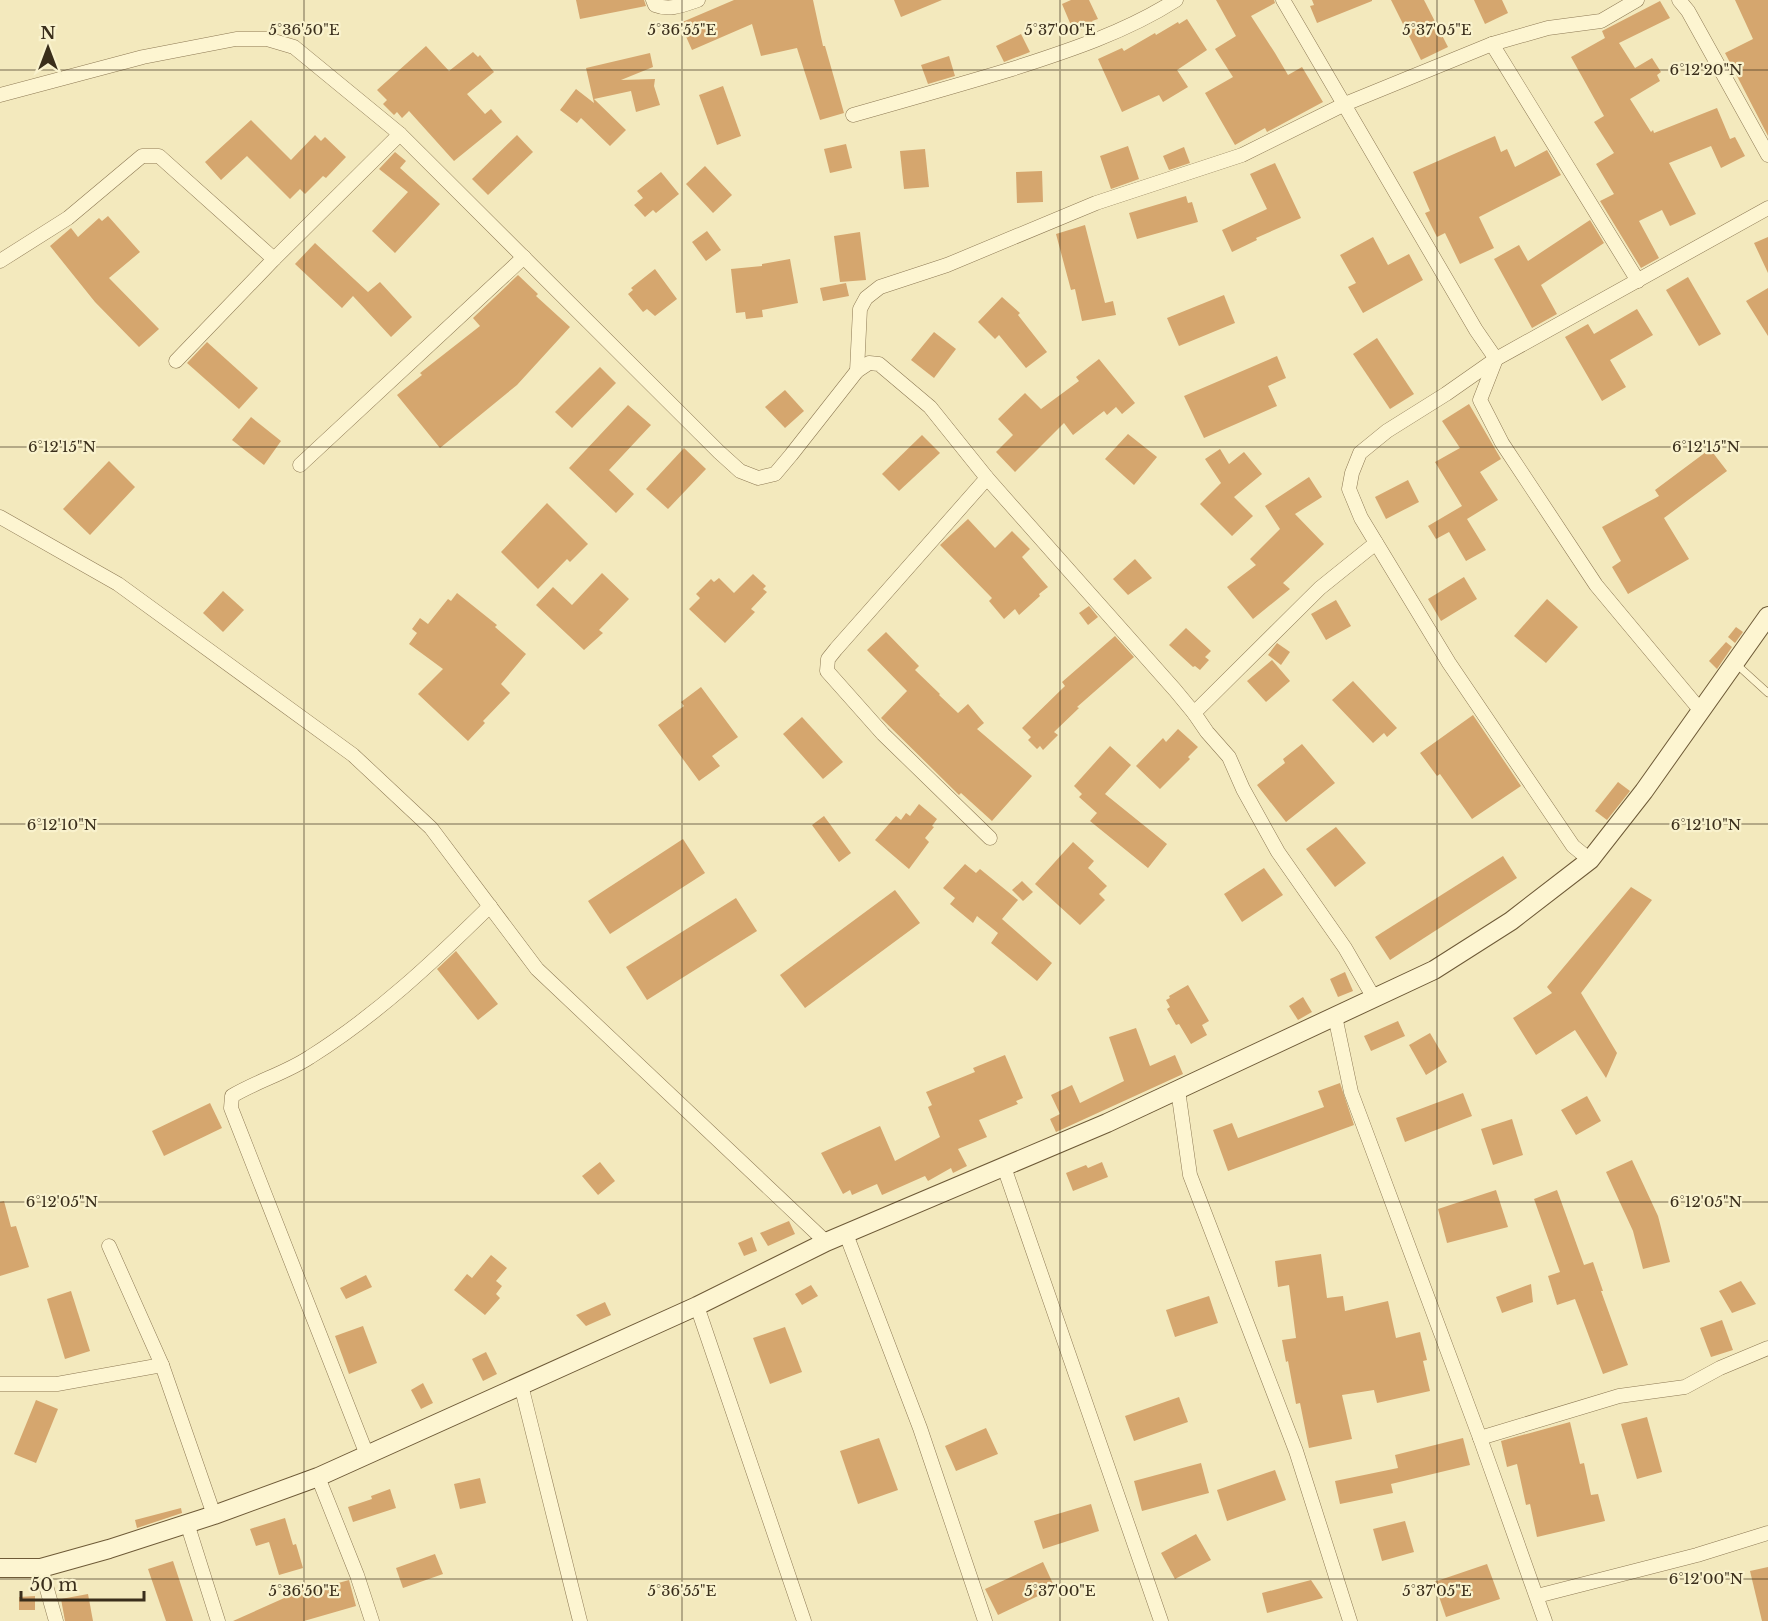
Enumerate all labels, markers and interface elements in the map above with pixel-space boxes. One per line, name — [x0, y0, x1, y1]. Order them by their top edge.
north arrow — [18, 18, 78, 78]
text: 5°36'50"E — [268, 20, 340, 39]
text: 5°36'55"E — [648, 20, 717, 39]
text: 5°37'00"E — [1024, 20, 1096, 39]
text: 5°37'05"E — [1402, 20, 1472, 39]
text: N — [40, 23, 56, 43]
text: 6°12'20"N — [1670, 60, 1742, 79]
text: 6°12'15"N — [28, 437, 96, 456]
text: 6°12'15"N — [1672, 437, 1740, 456]
text: 6°12'10"N — [27, 815, 97, 834]
text: 6°12'10"N — [1671, 815, 1741, 834]
text: 6°12'05"N — [26, 1192, 98, 1211]
text: 6°12'05"N — [1670, 1192, 1742, 1211]
scale bar — [21, 1564, 144, 1602]
text: 6°12'00"N — [1669, 1569, 1743, 1588]
text: 50 m — [30, 1574, 78, 1596]
text: 5°36'50"E — [268, 1581, 340, 1600]
text: 5°36'55"E — [648, 1581, 717, 1600]
text: 5°37'00"E — [1024, 1581, 1096, 1600]
text: 5°37'05"E — [1402, 1581, 1472, 1600]

